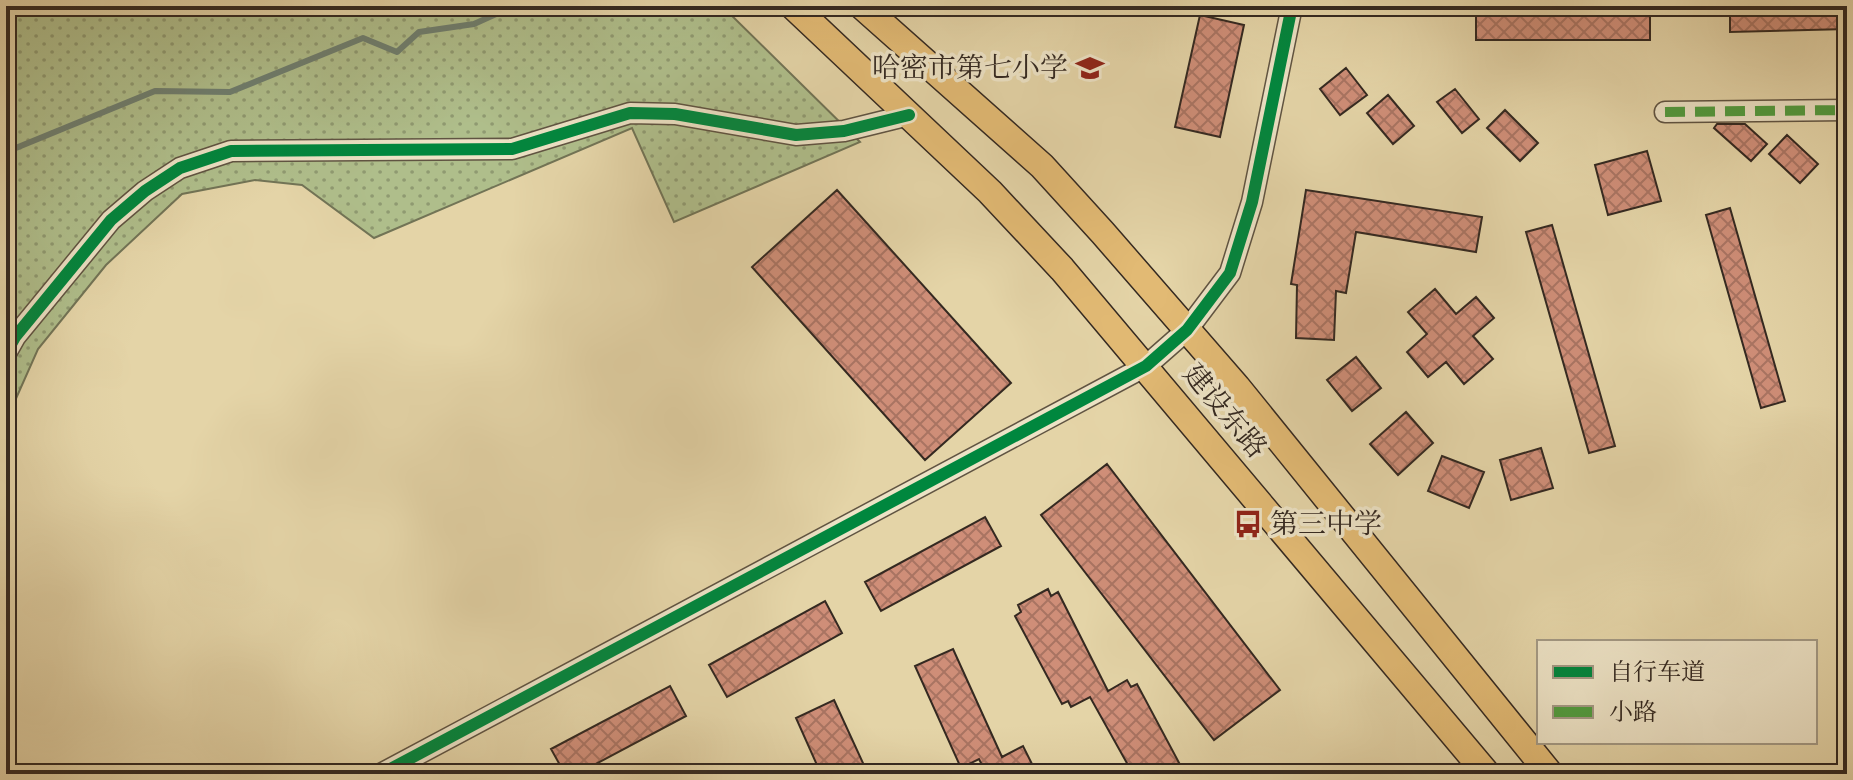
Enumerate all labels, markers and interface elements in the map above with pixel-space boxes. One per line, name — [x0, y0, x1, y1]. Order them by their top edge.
place label: 哈密市第七小学 — [872, 49, 1068, 87]
school or university icon: 哈密市第七小学 — [1075, 53, 1105, 83]
street label: 建设东路 — [1174, 356, 1276, 466]
place label: 第三中学 — [1270, 505, 1382, 543]
bus stop icon: 第三中学 — [1233, 509, 1263, 539]
legend — [1537, 640, 1817, 744]
text: 自行车道 — [1609, 656, 1705, 689]
text: 小路 — [1609, 696, 1657, 729]

